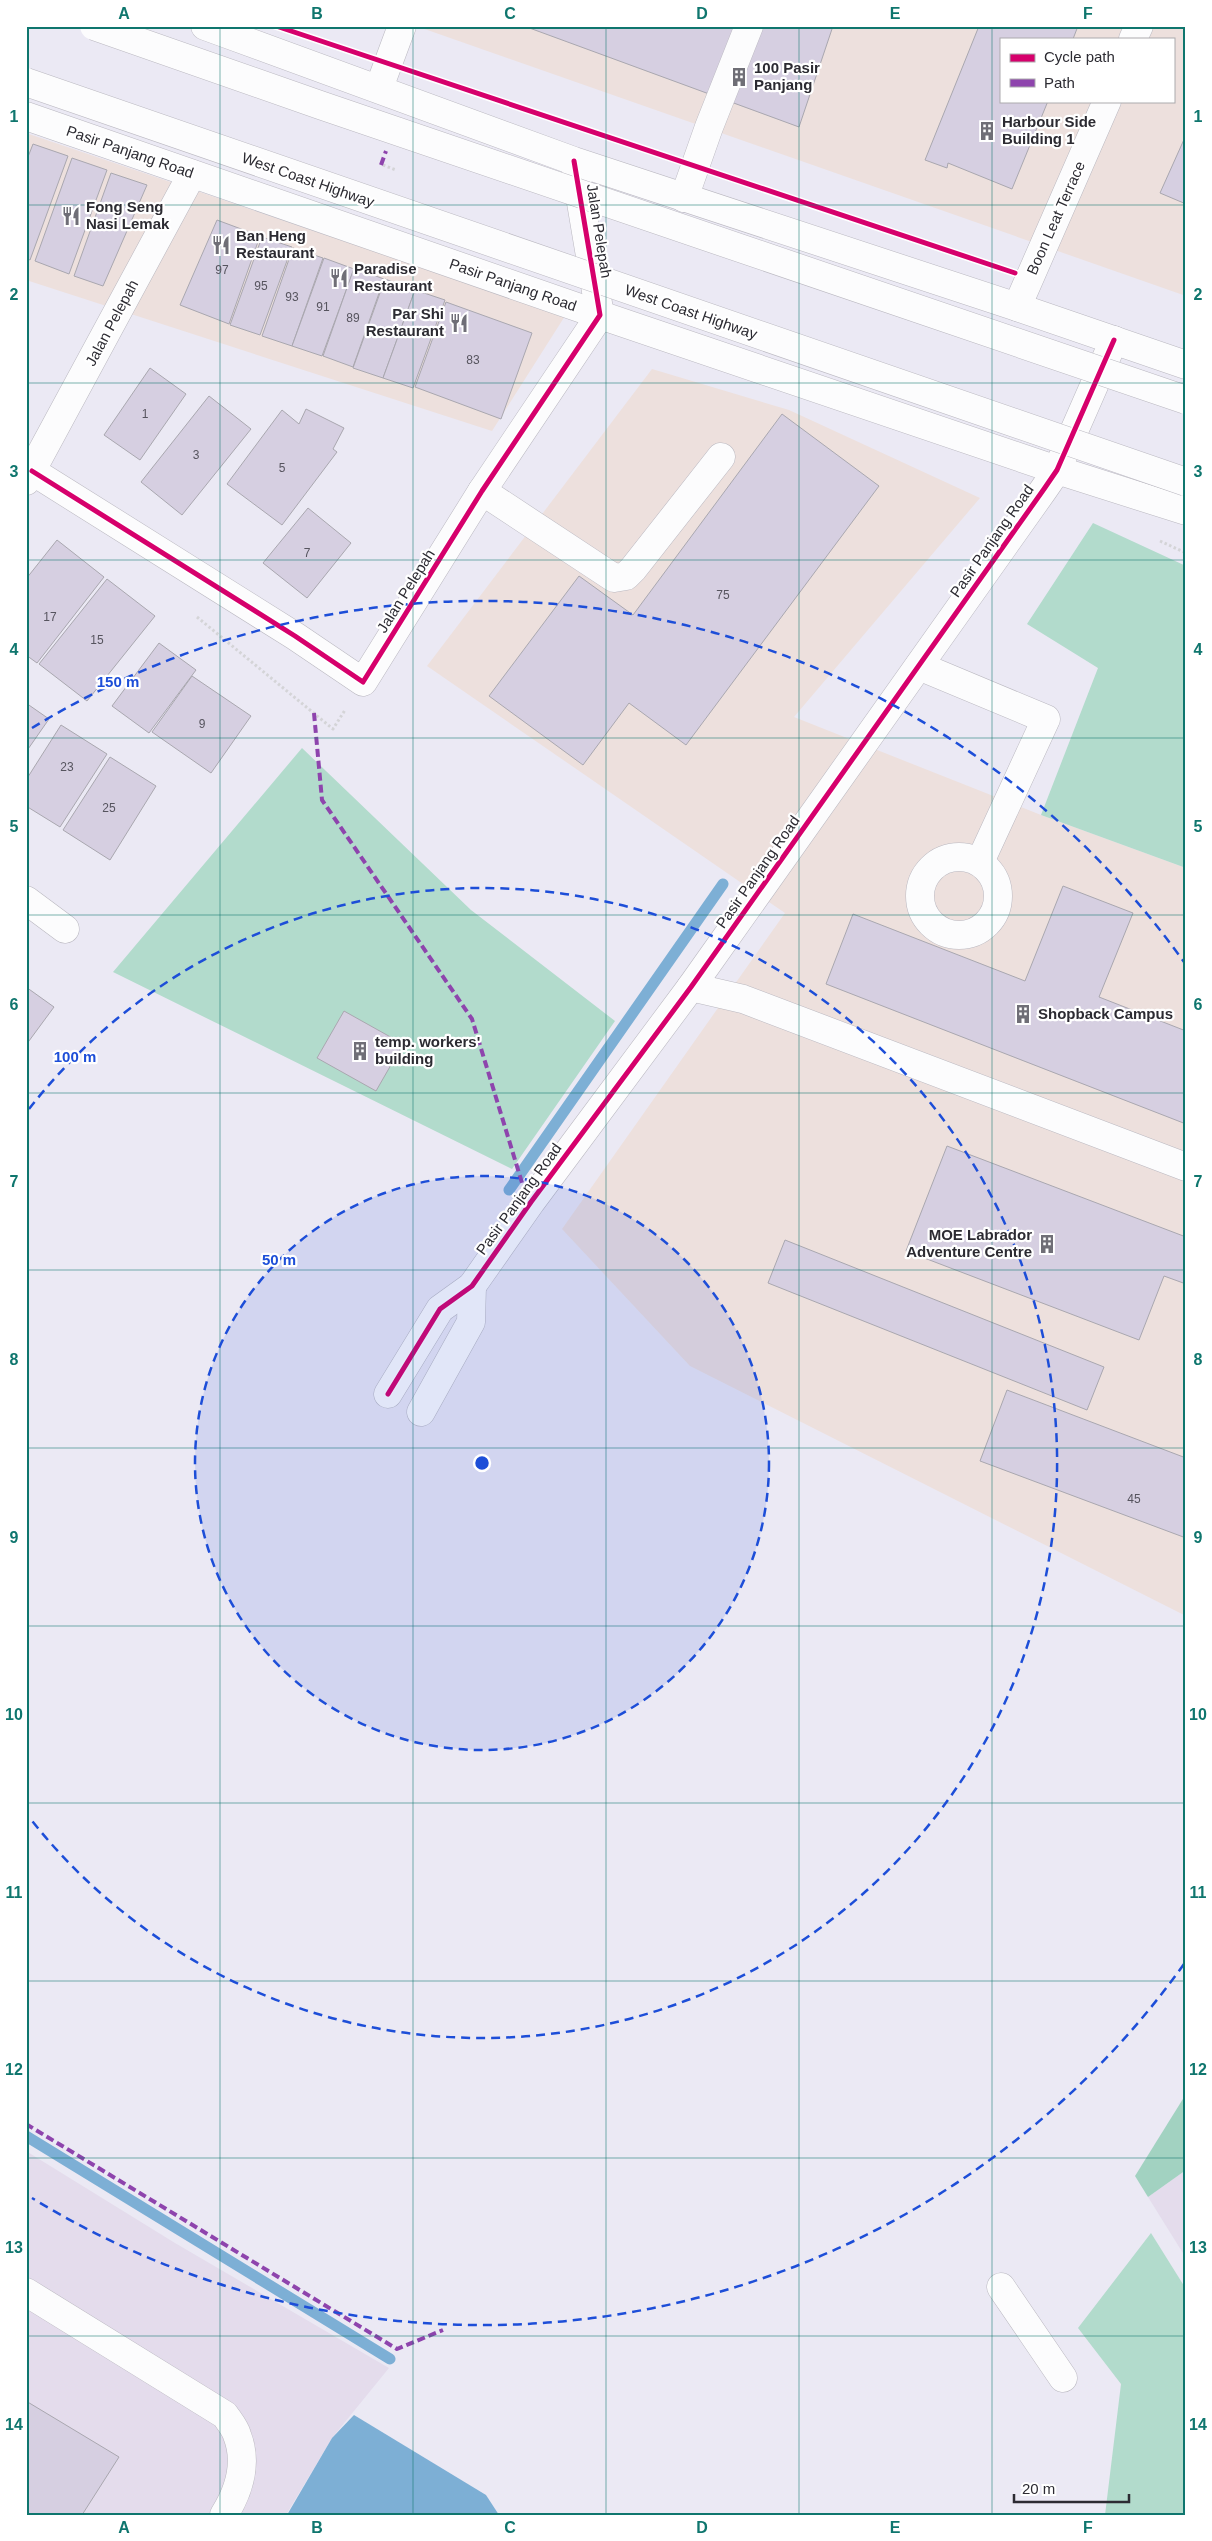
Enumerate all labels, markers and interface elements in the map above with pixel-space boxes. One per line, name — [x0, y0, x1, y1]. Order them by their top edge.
text: A — [118, 5, 130, 22]
text: B — [311, 5, 323, 22]
text: C — [504, 5, 516, 22]
text: D — [696, 5, 708, 22]
text: E — [890, 5, 901, 22]
text: F — [1083, 5, 1093, 22]
legend — [1000, 38, 1174, 102]
text: Cycle path — [1044, 48, 1115, 65]
place label: 100 Pasir Panjang — [754, 59, 820, 93]
building icon: 100 Pasir Panjang — [728, 66, 750, 88]
text: Path — [1044, 74, 1075, 91]
text: 1 — [10, 108, 19, 125]
text: 1 — [1194, 108, 1203, 125]
place label: Harbour Side Building 1 — [1002, 113, 1096, 147]
building icon: Harbour Side Building 1 — [976, 120, 998, 142]
street label: Pasir Panjang Road — [64, 122, 196, 181]
street label: West Coast Highway — [240, 149, 377, 210]
street label: Boon Leat Terrace — [1023, 158, 1088, 277]
street label: Jalan Pelepah — [584, 183, 615, 279]
place label: Fong Seng Nasi Lemak — [86, 198, 170, 232]
restaurant icon: Fong Seng Nasi Lemak — [60, 205, 82, 227]
place label: Ban Heng Restaurant — [236, 227, 314, 261]
restaurant icon: Ban Heng Restaurant — [210, 234, 232, 256]
street label: Pasir Panjang Road — [447, 255, 579, 314]
place label: Paradise Restaurant — [354, 260, 432, 294]
house number: 97 — [215, 263, 229, 277]
restaurant icon: Paradise Restaurant — [328, 267, 350, 289]
street label: Jalan Pelepah — [82, 277, 141, 369]
house number: 95 — [254, 279, 268, 293]
street label: West Coast Highway — [623, 281, 760, 342]
text: 2 — [10, 286, 19, 303]
text: 2 — [1194, 286, 1203, 303]
house number: 93 — [285, 290, 299, 304]
house number: 91 — [316, 300, 330, 314]
place label: Par Shi Restaurant — [366, 305, 444, 339]
house number: 89 — [346, 311, 360, 325]
restaurant icon: Par Shi Restaurant — [448, 312, 470, 334]
house number: 83 — [466, 353, 480, 367]
house number: 1 — [142, 407, 149, 421]
house number: 3 — [193, 448, 200, 462]
house number: 5 — [279, 461, 286, 475]
text: 3 — [10, 463, 19, 480]
text: 3 — [1194, 463, 1203, 480]
street label: Pasir Panjang Road — [946, 481, 1037, 600]
house number: 7 — [304, 546, 311, 560]
street label: Jalan Pelepah — [373, 546, 438, 636]
house number: 75 — [716, 588, 730, 602]
house number: 17 — [43, 610, 57, 624]
house number: 15 — [90, 633, 104, 647]
text: 4 — [10, 641, 19, 658]
text: 4 — [1194, 641, 1203, 658]
text: 150 m — [97, 673, 139, 690]
house number: 9 — [199, 717, 206, 731]
house number: 23 — [60, 760, 74, 774]
house number: 25 — [102, 801, 116, 815]
street label: Pasir Panjang Road — [712, 812, 803, 931]
text: 5 — [10, 818, 19, 835]
text: 5 — [1194, 818, 1203, 835]
text: 6 — [10, 996, 19, 1013]
text: 6 — [1194, 996, 1203, 1013]
building icon: Shopback Campus — [1012, 1003, 1034, 1025]
place label: Shopback Campus — [1038, 1005, 1173, 1022]
place label: temp. workers' building — [375, 1033, 480, 1067]
building icon: temp. workers' building — [349, 1040, 371, 1062]
text: 100 m — [54, 1048, 96, 1065]
street label: Pasir Panjang Road — [473, 1140, 565, 1258]
text: 7 — [10, 1173, 19, 1190]
text: 7 — [1194, 1173, 1203, 1190]
place label: MOE Labrador Adventure Centre — [906, 1226, 1032, 1260]
building icon: MOE Labrador Adventure Centre — [1036, 1233, 1058, 1255]
text: 50 m — [262, 1251, 296, 1268]
text: 8 — [10, 1351, 19, 1368]
text: 8 — [1194, 1351, 1203, 1368]
centre of rings — [473, 1454, 491, 1472]
house number: 45 — [1127, 1492, 1141, 1506]
text: 9 — [10, 1529, 19, 1546]
text: 9 — [1194, 1529, 1203, 1546]
text: 10 — [5, 1706, 23, 1723]
text: 10 — [1189, 1706, 1207, 1723]
text: 11 — [6, 1884, 23, 1901]
text: 11 — [1190, 1884, 1207, 1901]
text: 12 — [5, 2061, 23, 2078]
text: 12 — [1189, 2061, 1207, 2078]
text: 13 — [5, 2239, 23, 2256]
text: 13 — [1189, 2239, 1207, 2256]
text: 14 — [5, 2416, 23, 2433]
text: 14 — [1189, 2416, 1207, 2433]
scale bar — [1014, 2471, 1130, 2503]
text: 20 m — [1022, 2480, 1055, 2497]
text: A — [118, 2519, 130, 2536]
text: B — [311, 2519, 323, 2536]
text: C — [504, 2519, 516, 2536]
text: D — [696, 2519, 708, 2536]
text: E — [890, 2519, 901, 2536]
text: F — [1083, 2519, 1093, 2536]

